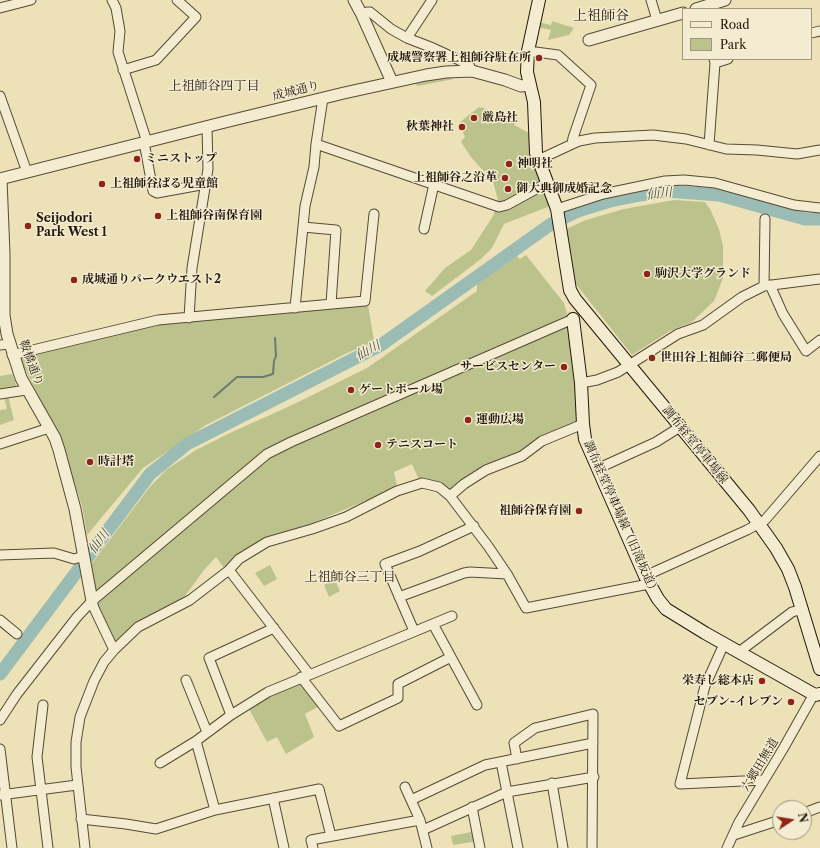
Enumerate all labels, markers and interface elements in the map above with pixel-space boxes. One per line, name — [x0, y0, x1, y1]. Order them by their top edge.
district label: 上祖師谷 — [573, 8, 629, 24]
legend — [682, 8, 812, 60]
text: Road — [720, 17, 750, 32]
text: Park — [720, 37, 746, 52]
place label: 成城警察署上祖師谷駐在所 — [387, 51, 531, 65]
marker: 成城警察署上祖師谷駐在所 — [534, 53, 544, 63]
district label: 上祖師谷四丁目 — [169, 78, 259, 94]
street label: 成城通り — [271, 78, 321, 104]
place label: 厳島社 — [482, 111, 518, 125]
marker: 厳島社 — [469, 113, 479, 123]
place label: 秋葉神社 — [406, 120, 454, 134]
marker: 秋葉神社 — [457, 122, 467, 132]
place label: ミニストップ — [145, 152, 217, 166]
marker: ミニストップ — [132, 154, 142, 164]
place label: 神明社 — [517, 157, 553, 171]
marker: 神明社 — [504, 159, 514, 169]
place label: 上祖師谷之沿革 — [413, 171, 497, 185]
marker: 上祖師谷之沿革 — [500, 173, 510, 183]
place label: 上祖師谷ぱる児童館 — [110, 177, 218, 191]
marker: 上祖師谷ぱる児童館 — [97, 179, 107, 189]
place label: 御大典御成婚記念 — [516, 182, 612, 196]
marker: 御大典御成婚記念 — [503, 184, 513, 194]
water label: 仙川 — [645, 185, 673, 203]
place label: 上祖師谷南保育園 — [166, 209, 262, 223]
marker: 上祖師谷南保育園 — [153, 211, 163, 221]
place label: Seijodori Park West 1 — [36, 212, 107, 240]
marker: Seijodori Park West 1 — [23, 221, 33, 231]
place label: 駒沢大学グランド — [655, 267, 751, 281]
marker: 駒沢大学グランド — [642, 269, 652, 279]
place label: 成城通りパークウエスト2 — [82, 273, 221, 287]
marker: 成城通りパークウエスト2 — [69, 275, 79, 285]
street label: 鞍橋通り — [16, 338, 46, 388]
water label: 仙川 — [353, 338, 383, 364]
place label: 世田谷上祖師谷二郵便局 — [660, 351, 792, 365]
marker: 世田谷上祖師谷二郵便局 — [647, 353, 657, 363]
place label: サービスセンター — [460, 360, 556, 374]
marker: サービスセンター — [559, 362, 569, 372]
place label: ゲートボール場 — [359, 383, 443, 397]
marker: ゲートボール場 — [346, 385, 356, 395]
street label: 調布経堂停車場線 — [659, 403, 731, 487]
place label: 運動広場 — [476, 413, 524, 427]
marker: 運動広場 — [463, 415, 473, 425]
place label: テニスコート — [386, 438, 458, 452]
street label: 調布経堂停車場線（旧滝坂道） — [580, 438, 662, 598]
marker: テニスコート — [373, 440, 383, 450]
place label: 時計塔 — [98, 455, 134, 469]
marker: 時計塔 — [85, 457, 95, 467]
place label: 祖師谷保育園 — [499, 504, 571, 518]
marker: 祖師谷保育園 — [574, 506, 584, 516]
water label: 仙川 — [85, 527, 113, 557]
district label: 上祖師谷三丁目 — [305, 569, 395, 585]
place label: 栄寿し総本店 — [682, 674, 754, 688]
marker: 栄寿し総本店 — [757, 676, 767, 686]
place label: セブン-イレブン — [694, 695, 783, 709]
marker: セブン-イレブン — [786, 697, 796, 707]
street label: 六郷田無道 — [738, 736, 782, 794]
north arrow — [772, 800, 812, 840]
text: N — [795, 812, 811, 824]

